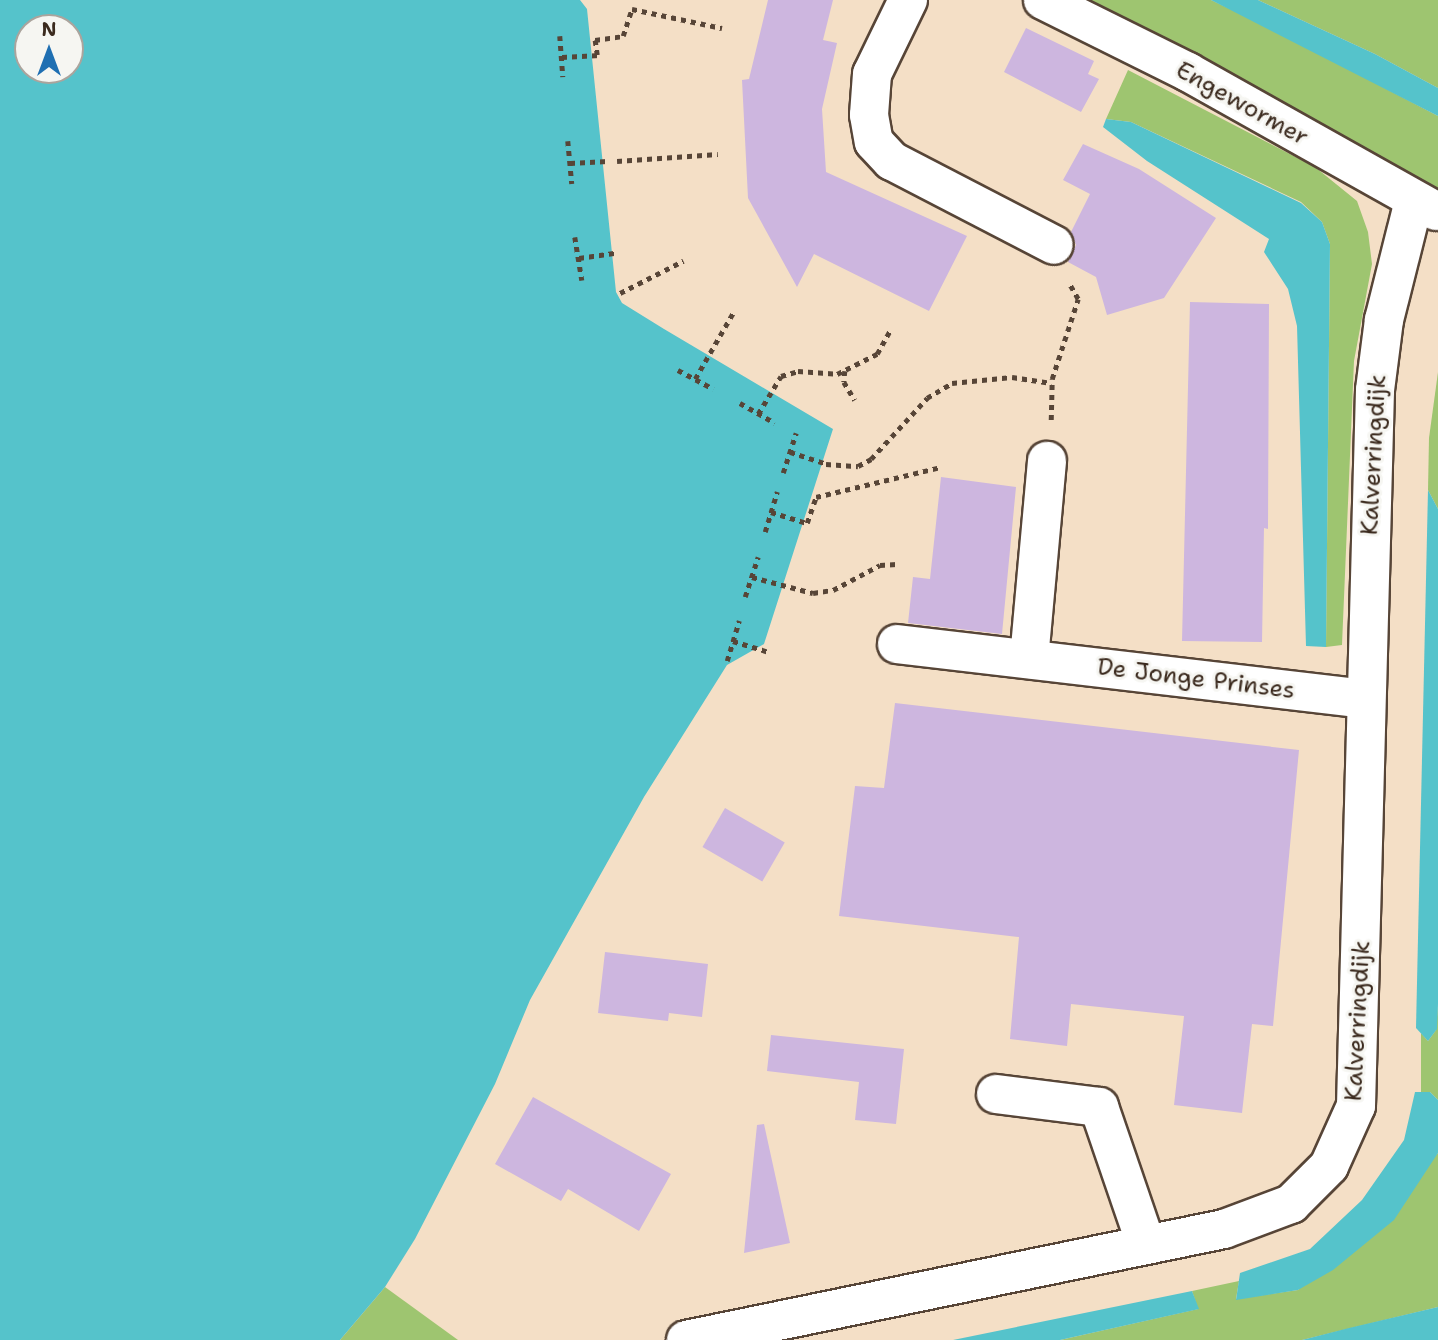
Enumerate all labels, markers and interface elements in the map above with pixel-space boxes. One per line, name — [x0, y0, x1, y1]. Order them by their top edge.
north arrow — [14, 14, 84, 84]
text: N — [41, 17, 57, 42]
street label: Engewormer — [1171, 56, 1313, 152]
street label: Kalverringdijk — [1355, 374, 1393, 536]
street label: De Jonge Prinses — [1096, 653, 1296, 705]
street label: Kalverringdijk — [1339, 940, 1377, 1102]

